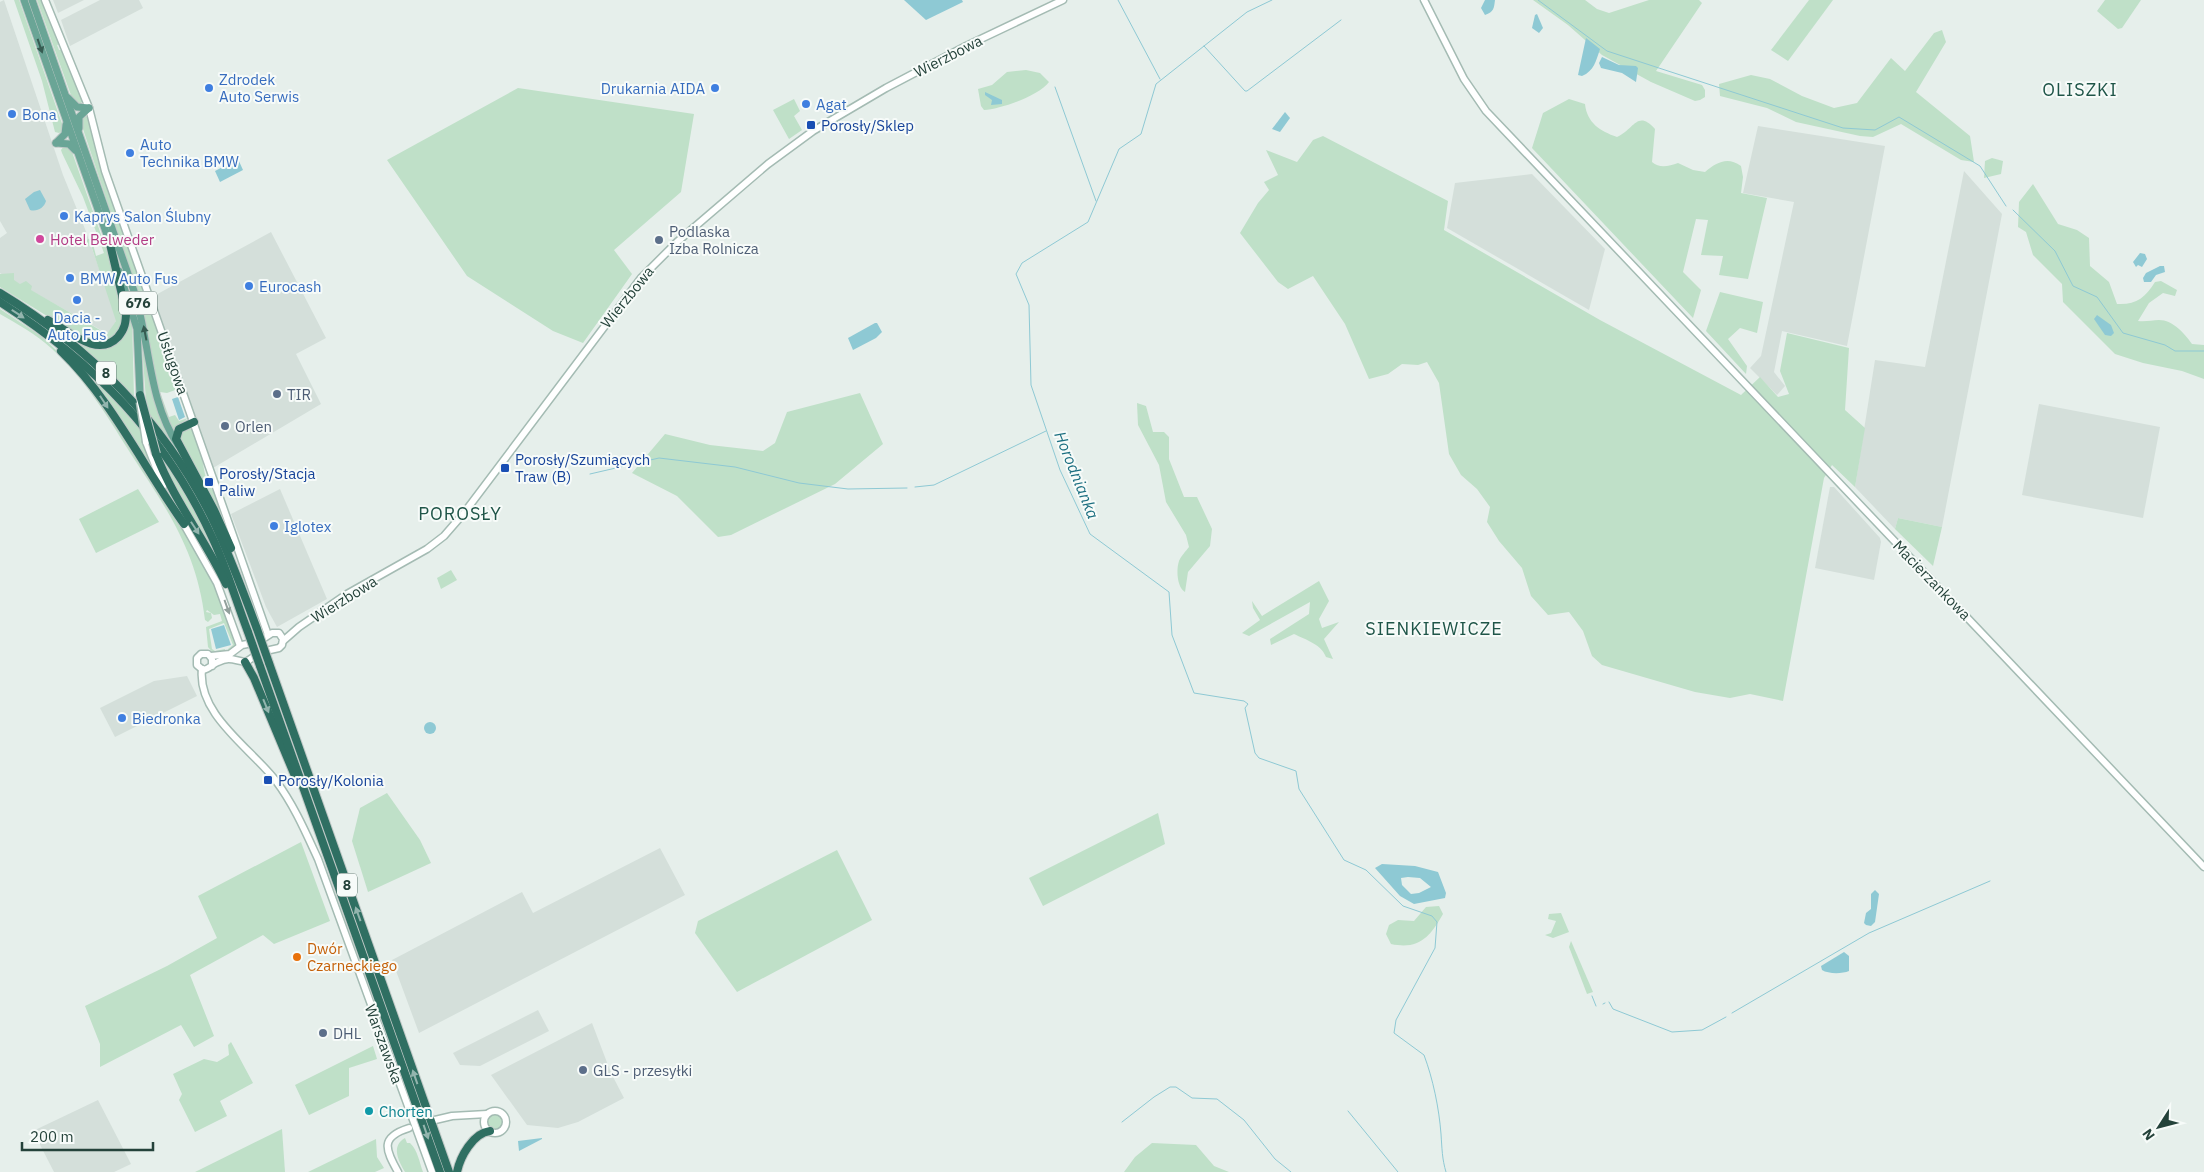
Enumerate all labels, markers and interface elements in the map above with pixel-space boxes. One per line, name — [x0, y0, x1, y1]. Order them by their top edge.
street label: Wierzbowa — [911, 31, 985, 81]
one-way arrow — [37, 39, 45, 54]
place label: Zdrodek Auto Serwis — [219, 70, 299, 106]
district label: OLISZKI — [2042, 78, 2118, 101]
place label: Drukarnia AIDA — [601, 79, 705, 98]
marker: Zdrodek Auto Serwis — [203, 82, 215, 94]
marker: Drukarnia AIDA — [709, 82, 721, 94]
place label: Agat — [816, 95, 847, 114]
marker: Agat — [800, 98, 812, 110]
place label: Bona — [22, 105, 57, 124]
marker: Bona — [6, 108, 18, 120]
place label: Porosły/Sklep — [821, 116, 914, 135]
marker: Porosły/Sklep — [805, 119, 817, 131]
place label: Auto Technika BMW — [140, 135, 240, 171]
marker: Auto Technika BMW — [124, 147, 136, 159]
place label: Kaprys Salon Ślubny — [74, 207, 212, 226]
marker: Kaprys Salon Ślubny — [58, 210, 70, 222]
place label: Podlaska Izba Rolnicza — [669, 222, 759, 258]
place label: Hotel Belweder — [50, 230, 155, 249]
marker: Hotel Belweder — [34, 233, 46, 245]
marker: Podlaska Izba Rolnicza — [653, 234, 665, 246]
street label: Wierzbowa — [596, 262, 658, 332]
place label: BMW Auto Fus — [80, 269, 178, 288]
marker: BMW Auto Fus — [64, 272, 76, 284]
place label: Eurocash — [259, 277, 321, 296]
marker: Eurocash — [243, 280, 255, 292]
road number: 676 — [119, 292, 157, 314]
marker: Dacia - Auto Fus — [71, 294, 83, 306]
place label: Dacia - Auto Fus — [47, 308, 107, 344]
one-way arrow — [12, 310, 25, 319]
one-way arrow — [141, 325, 149, 341]
street label: Usługowa — [153, 329, 193, 397]
road number: 8 — [96, 362, 116, 384]
place label: TIR — [287, 385, 311, 404]
marker: TIR — [271, 388, 283, 400]
one-way arrow — [99, 395, 109, 408]
place label: Orlen — [235, 417, 272, 436]
marker: Orlen — [219, 420, 231, 432]
water label: Horodnianka — [1050, 428, 1104, 522]
place label: Porosły/Szumiących Traw (B) — [515, 450, 650, 486]
marker: Porosły/Szumiących Traw (B) — [499, 462, 511, 474]
place label: Porosły/Stacja Paliw — [219, 464, 316, 500]
marker: Porosły/Stacja Paliw — [203, 476, 215, 488]
district label: POROSŁY — [418, 502, 502, 525]
place label: Iglotex — [284, 517, 332, 536]
marker: Iglotex — [268, 520, 280, 532]
one-way arrow — [190, 521, 200, 534]
street label: Macierzankowa — [1889, 536, 1975, 624]
street label: Wierzbowa — [307, 571, 381, 627]
one-way arrow — [223, 600, 231, 615]
district label: SIENKIEWICZE — [1365, 617, 1503, 640]
one-way arrow — [262, 698, 270, 713]
place label: Biedronka — [132, 709, 201, 728]
marker: Biedronka — [116, 712, 128, 724]
place label: Porosły/Kolonia — [278, 771, 384, 790]
marker: Porosły/Kolonia — [262, 774, 274, 786]
road number: 8 — [337, 874, 357, 896]
one-way arrow — [354, 906, 362, 921]
place label: Dwór Czarneckiego — [307, 939, 397, 975]
marker: Dwór Czarneckiego — [291, 951, 303, 963]
street label: Warszawska — [361, 1002, 407, 1086]
place label: DHL — [333, 1024, 362, 1043]
marker: DHL — [317, 1027, 329, 1039]
place label: GLS - przesyłki — [593, 1061, 692, 1080]
marker: GLS - przesyłki — [577, 1064, 589, 1076]
one-way arrow — [411, 1069, 418, 1084]
place label: Chorten — [379, 1102, 433, 1121]
north arrow — [2134, 1102, 2184, 1152]
marker: Chorten — [363, 1105, 375, 1117]
scale bar — [22, 1120, 154, 1152]
one-way arrow — [423, 1124, 430, 1139]
text: N — [2138, 1125, 2159, 1144]
text: 200 m — [30, 1127, 74, 1146]

